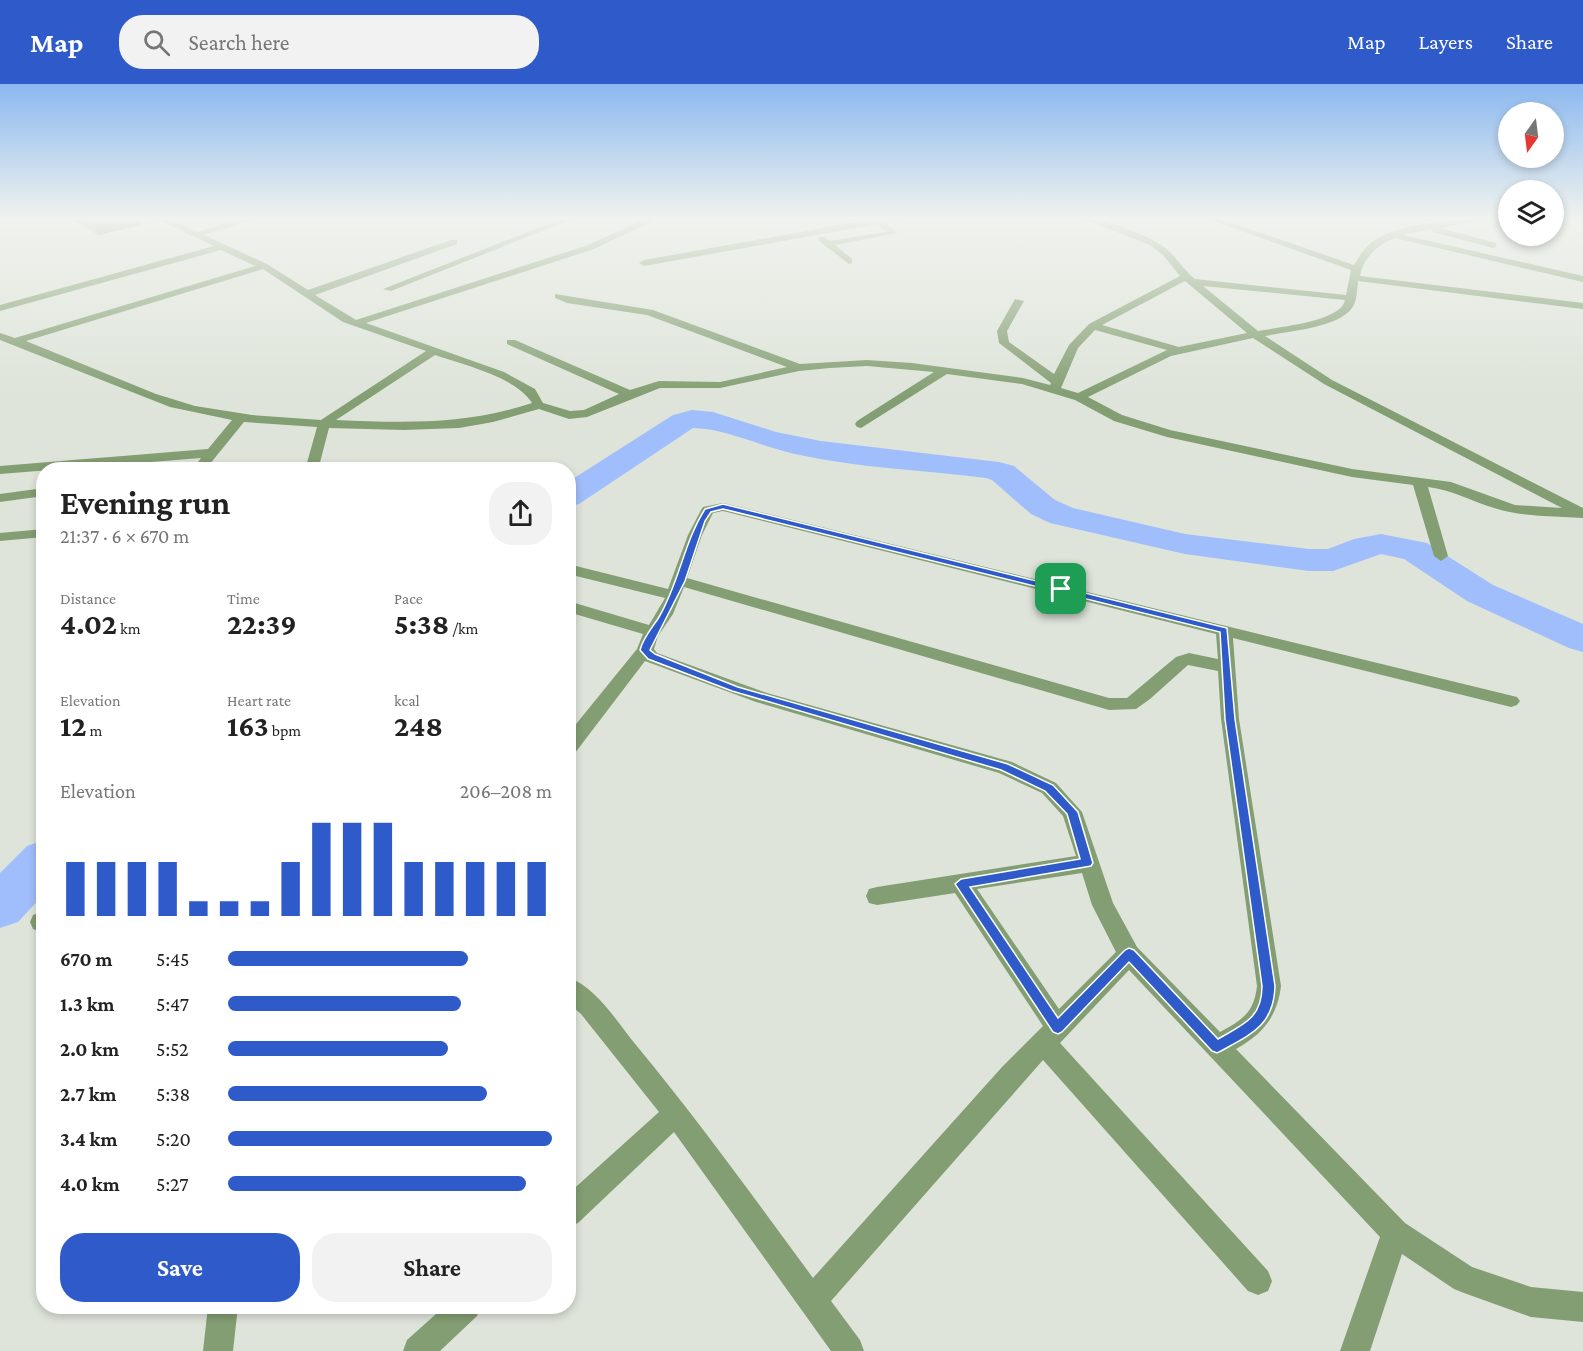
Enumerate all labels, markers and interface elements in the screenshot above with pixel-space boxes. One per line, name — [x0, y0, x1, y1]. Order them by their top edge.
search box — [119, 15, 539, 69]
icon: search — [140, 26, 173, 59]
text: Map — [30, 27, 83, 58]
text: Search here — [188, 30, 289, 55]
text: Map — [1347, 30, 1386, 54]
text: Layers — [1419, 30, 1473, 54]
text: Share — [1506, 30, 1553, 54]
north arrow — [1498, 102, 1564, 168]
map controls — [1498, 102, 1564, 246]
button: layers — [1498, 180, 1564, 246]
button: share — [489, 482, 552, 545]
text: Evening run — [60, 484, 230, 521]
text: 21:37 · 6 × 670 m — [60, 525, 189, 547]
pin — [1035, 563, 1086, 614]
icon: arrive — [1044, 572, 1077, 605]
text: Distance — [60, 590, 116, 607]
text: Time — [227, 590, 260, 607]
text: Pace — [394, 590, 423, 607]
text: 4.02 — [60, 607, 117, 640]
text: 22:39 — [227, 607, 297, 640]
text: 5:38 — [394, 607, 449, 640]
text: km — [117, 620, 141, 637]
text: /km — [449, 620, 478, 637]
text: Elevation — [60, 692, 121, 709]
text: Heart rate — [227, 692, 291, 709]
text: kcal — [394, 692, 420, 709]
text: 12 — [60, 709, 87, 742]
text: 163 — [227, 709, 269, 742]
text: 248 — [394, 709, 443, 742]
text: m — [87, 722, 102, 739]
text: bpm — [269, 722, 301, 739]
text: Elevation — [60, 780, 136, 802]
text: 206–208 m — [460, 780, 552, 802]
text: 670 m — [60, 948, 112, 970]
text: 5:45 — [156, 948, 190, 970]
text: 1.3 km — [60, 993, 114, 1015]
text: 5:47 — [156, 993, 189, 1015]
text: 2.0 km — [60, 1038, 119, 1060]
text: 5:52 — [156, 1038, 188, 1060]
text: 2.7 km — [60, 1083, 117, 1105]
text: 5:38 — [156, 1083, 190, 1105]
text: 3.4 km — [60, 1128, 117, 1150]
text: 5:20 — [156, 1128, 191, 1150]
text: 4.0 km — [60, 1173, 120, 1195]
text: 5:27 — [156, 1173, 188, 1195]
button: Save — [60, 1233, 300, 1302]
button: Share — [312, 1233, 552, 1302]

